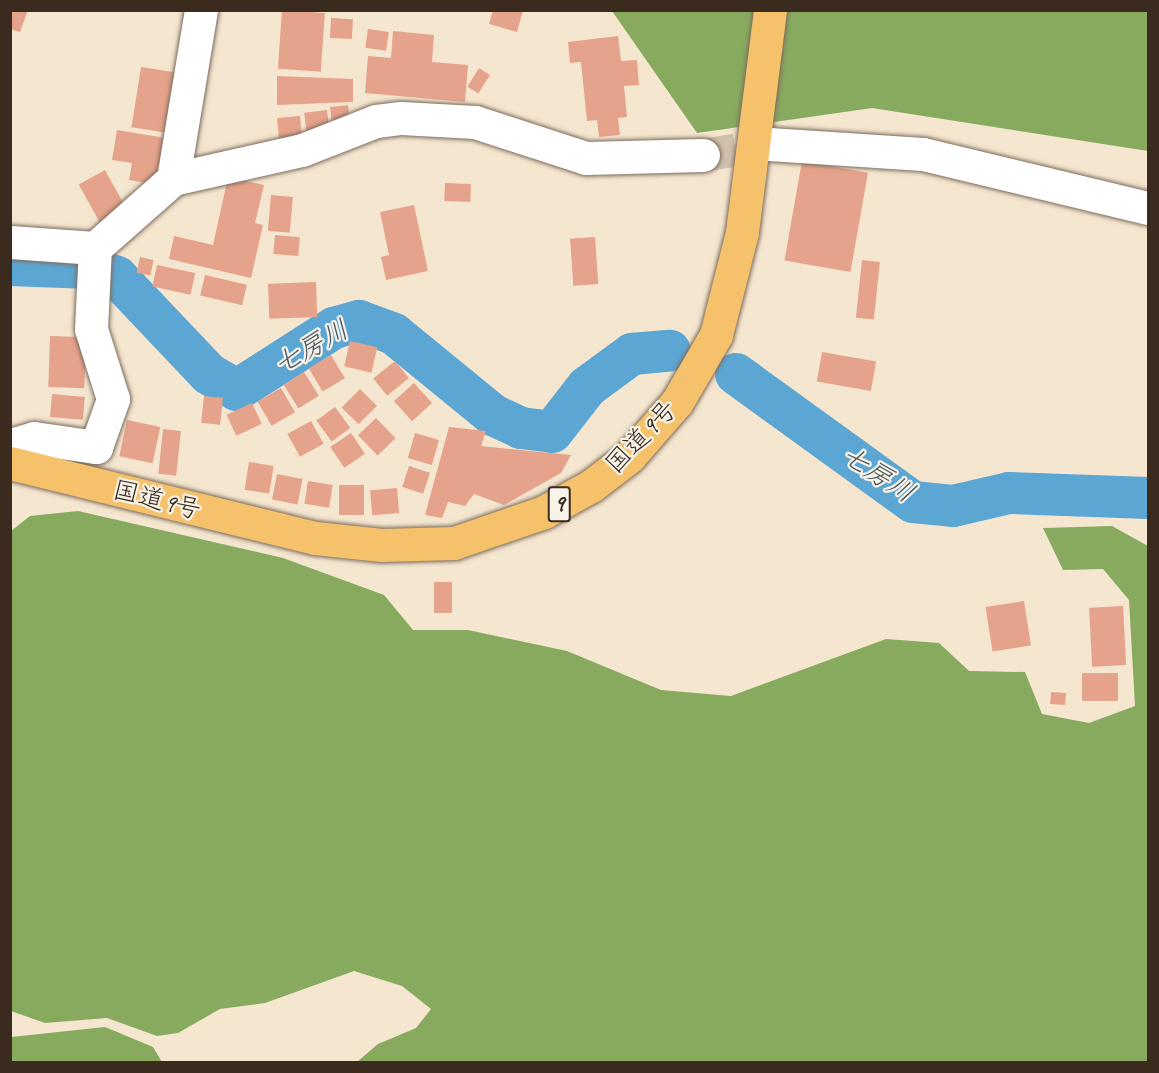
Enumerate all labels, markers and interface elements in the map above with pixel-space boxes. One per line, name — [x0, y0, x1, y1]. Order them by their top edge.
water label: 七房川 — [268, 313, 354, 381]
street label: 国道9号 — [599, 394, 683, 480]
water label: 七房川 — [835, 438, 921, 510]
street label: 国道9号 — [110, 474, 204, 526]
road number: 9 — [547, 483, 571, 525]

